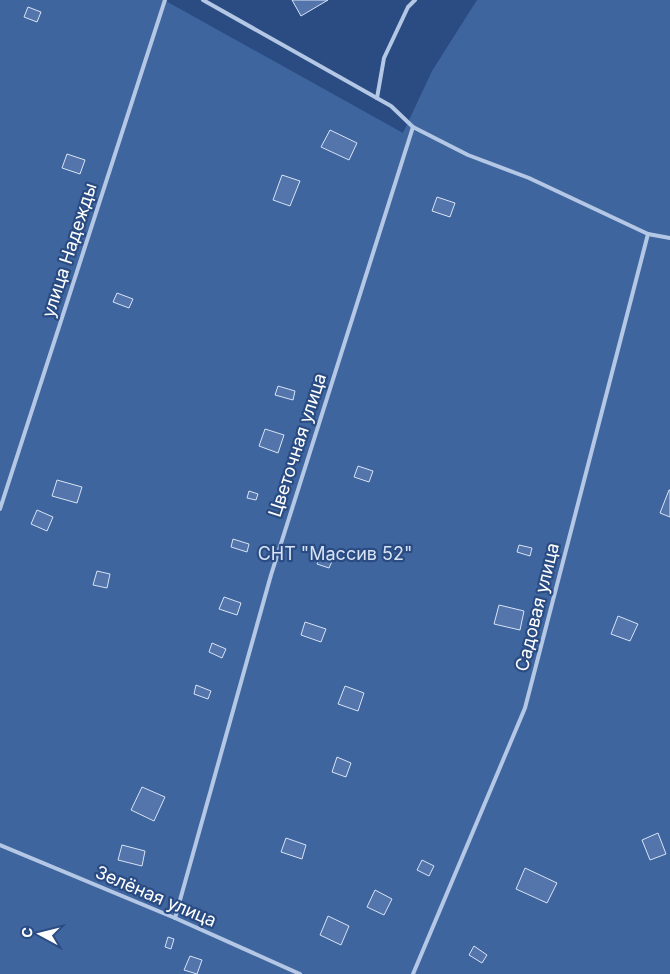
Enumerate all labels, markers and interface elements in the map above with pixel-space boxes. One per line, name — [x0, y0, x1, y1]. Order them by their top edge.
street label: улица Надежды — [37, 180, 101, 320]
street label: Цветочная улица — [264, 370, 330, 520]
street label: Садовая улица — [511, 541, 563, 673]
park label: СНТ "Массив 52" — [258, 543, 412, 564]
street label: Зелёная улица — [92, 861, 220, 931]
north arrow — [15, 909, 65, 959]
text: С — [18, 926, 36, 939]

